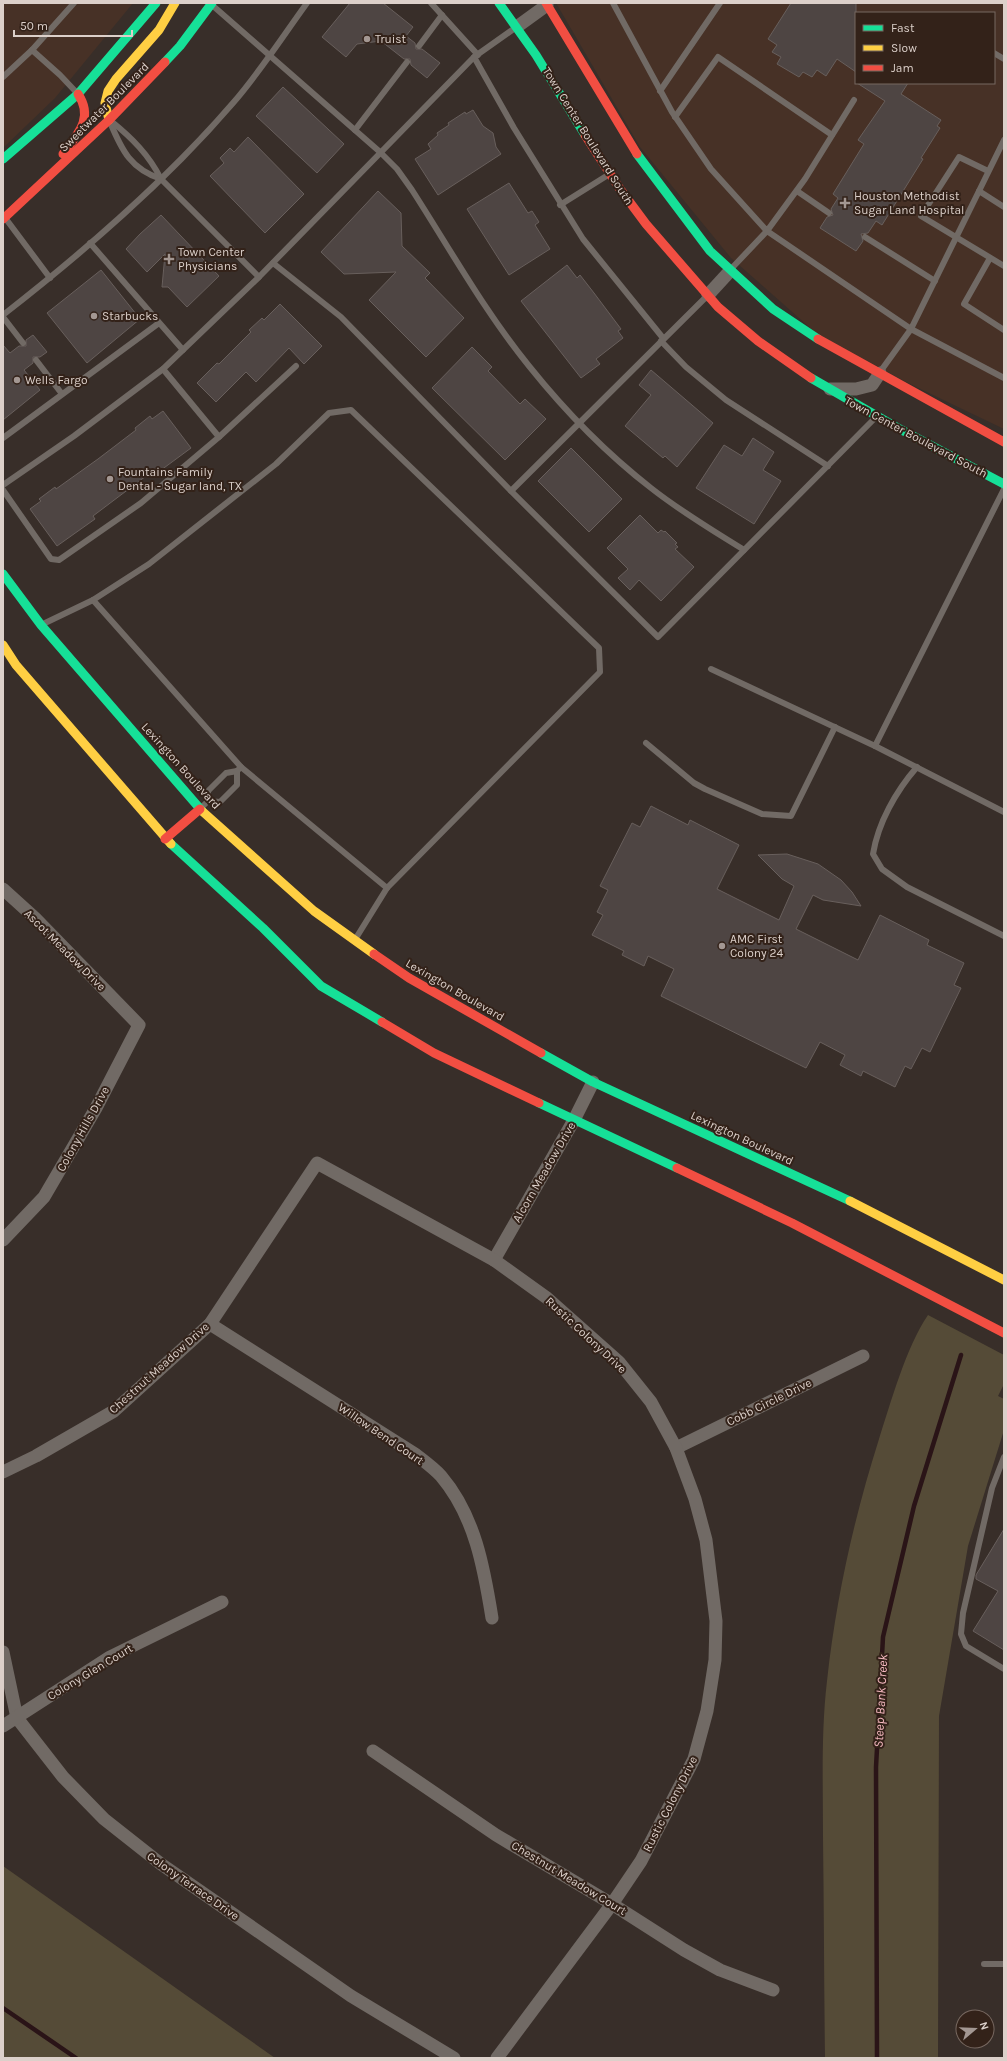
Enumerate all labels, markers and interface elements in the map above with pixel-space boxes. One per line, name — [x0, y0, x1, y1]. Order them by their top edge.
scale bar — [14, 12, 132, 38]
legend — [855, 12, 995, 84]
text: 50 m — [20, 19, 48, 33]
text: Fast — [891, 21, 915, 35]
place label: Truist — [375, 32, 407, 46]
marker: Truist — [362, 34, 372, 44]
text: Slow — [891, 41, 917, 55]
street label: Sweetwater Boulevard — [56, 59, 152, 155]
text: Jam — [891, 61, 914, 75]
street label: Town Center Boulevard South — [540, 65, 636, 207]
place label: Houston Methodist Sugar Land Hospital — [854, 189, 964, 217]
marker: Houston Methodist Sugar Land Hospital — [839, 197, 851, 209]
place label: Town Center Physicians — [178, 245, 245, 273]
marker: Town Center Physicians — [163, 253, 175, 265]
place label: Starbucks — [102, 309, 158, 323]
marker: Starbucks — [89, 311, 99, 321]
place label: Wells Fargo — [25, 373, 87, 387]
marker: Wells Fargo — [12, 375, 22, 385]
street label: Town Center Boulevard South — [842, 393, 990, 481]
place label: Fountains Family Dental - Sugar land, TX — [118, 465, 242, 493]
marker: Fountains Family Dental - Sugar land, TX — [105, 474, 115, 484]
street label: Lexington Boulevard — [138, 720, 224, 812]
street label: Ascot Meadow Drive — [21, 906, 109, 994]
place label: AMC First Colony 24 — [730, 932, 783, 960]
marker: AMC First Colony 24 — [717, 941, 727, 951]
street label: Lexington Boulevard — [403, 956, 507, 1024]
street label: Colony Hills Drive — [54, 1084, 112, 1174]
street label: Lexington Boulevard — [688, 1108, 796, 1168]
street label: Alcorn Meadow Drive — [510, 1119, 578, 1225]
street label: Rustic Colony Drive — [543, 1294, 629, 1376]
street label: Chestnut Meadow Drive — [106, 1319, 212, 1417]
street label: Cobb Circle Drive — [724, 1375, 814, 1429]
street label: Willow Bend Court — [336, 1400, 427, 1468]
street label: Colony Glen Court — [45, 1641, 136, 1703]
water label: Steep Bank Creek — [871, 1653, 890, 1748]
street label: Rustic Colony Drive — [640, 1754, 700, 1854]
street label: Chestnut Meadow Court — [509, 1838, 629, 1918]
street label: Colony Terrace Drive — [144, 1849, 242, 1923]
north arrow — [955, 2009, 995, 2049]
text: N — [977, 2020, 991, 2032]

